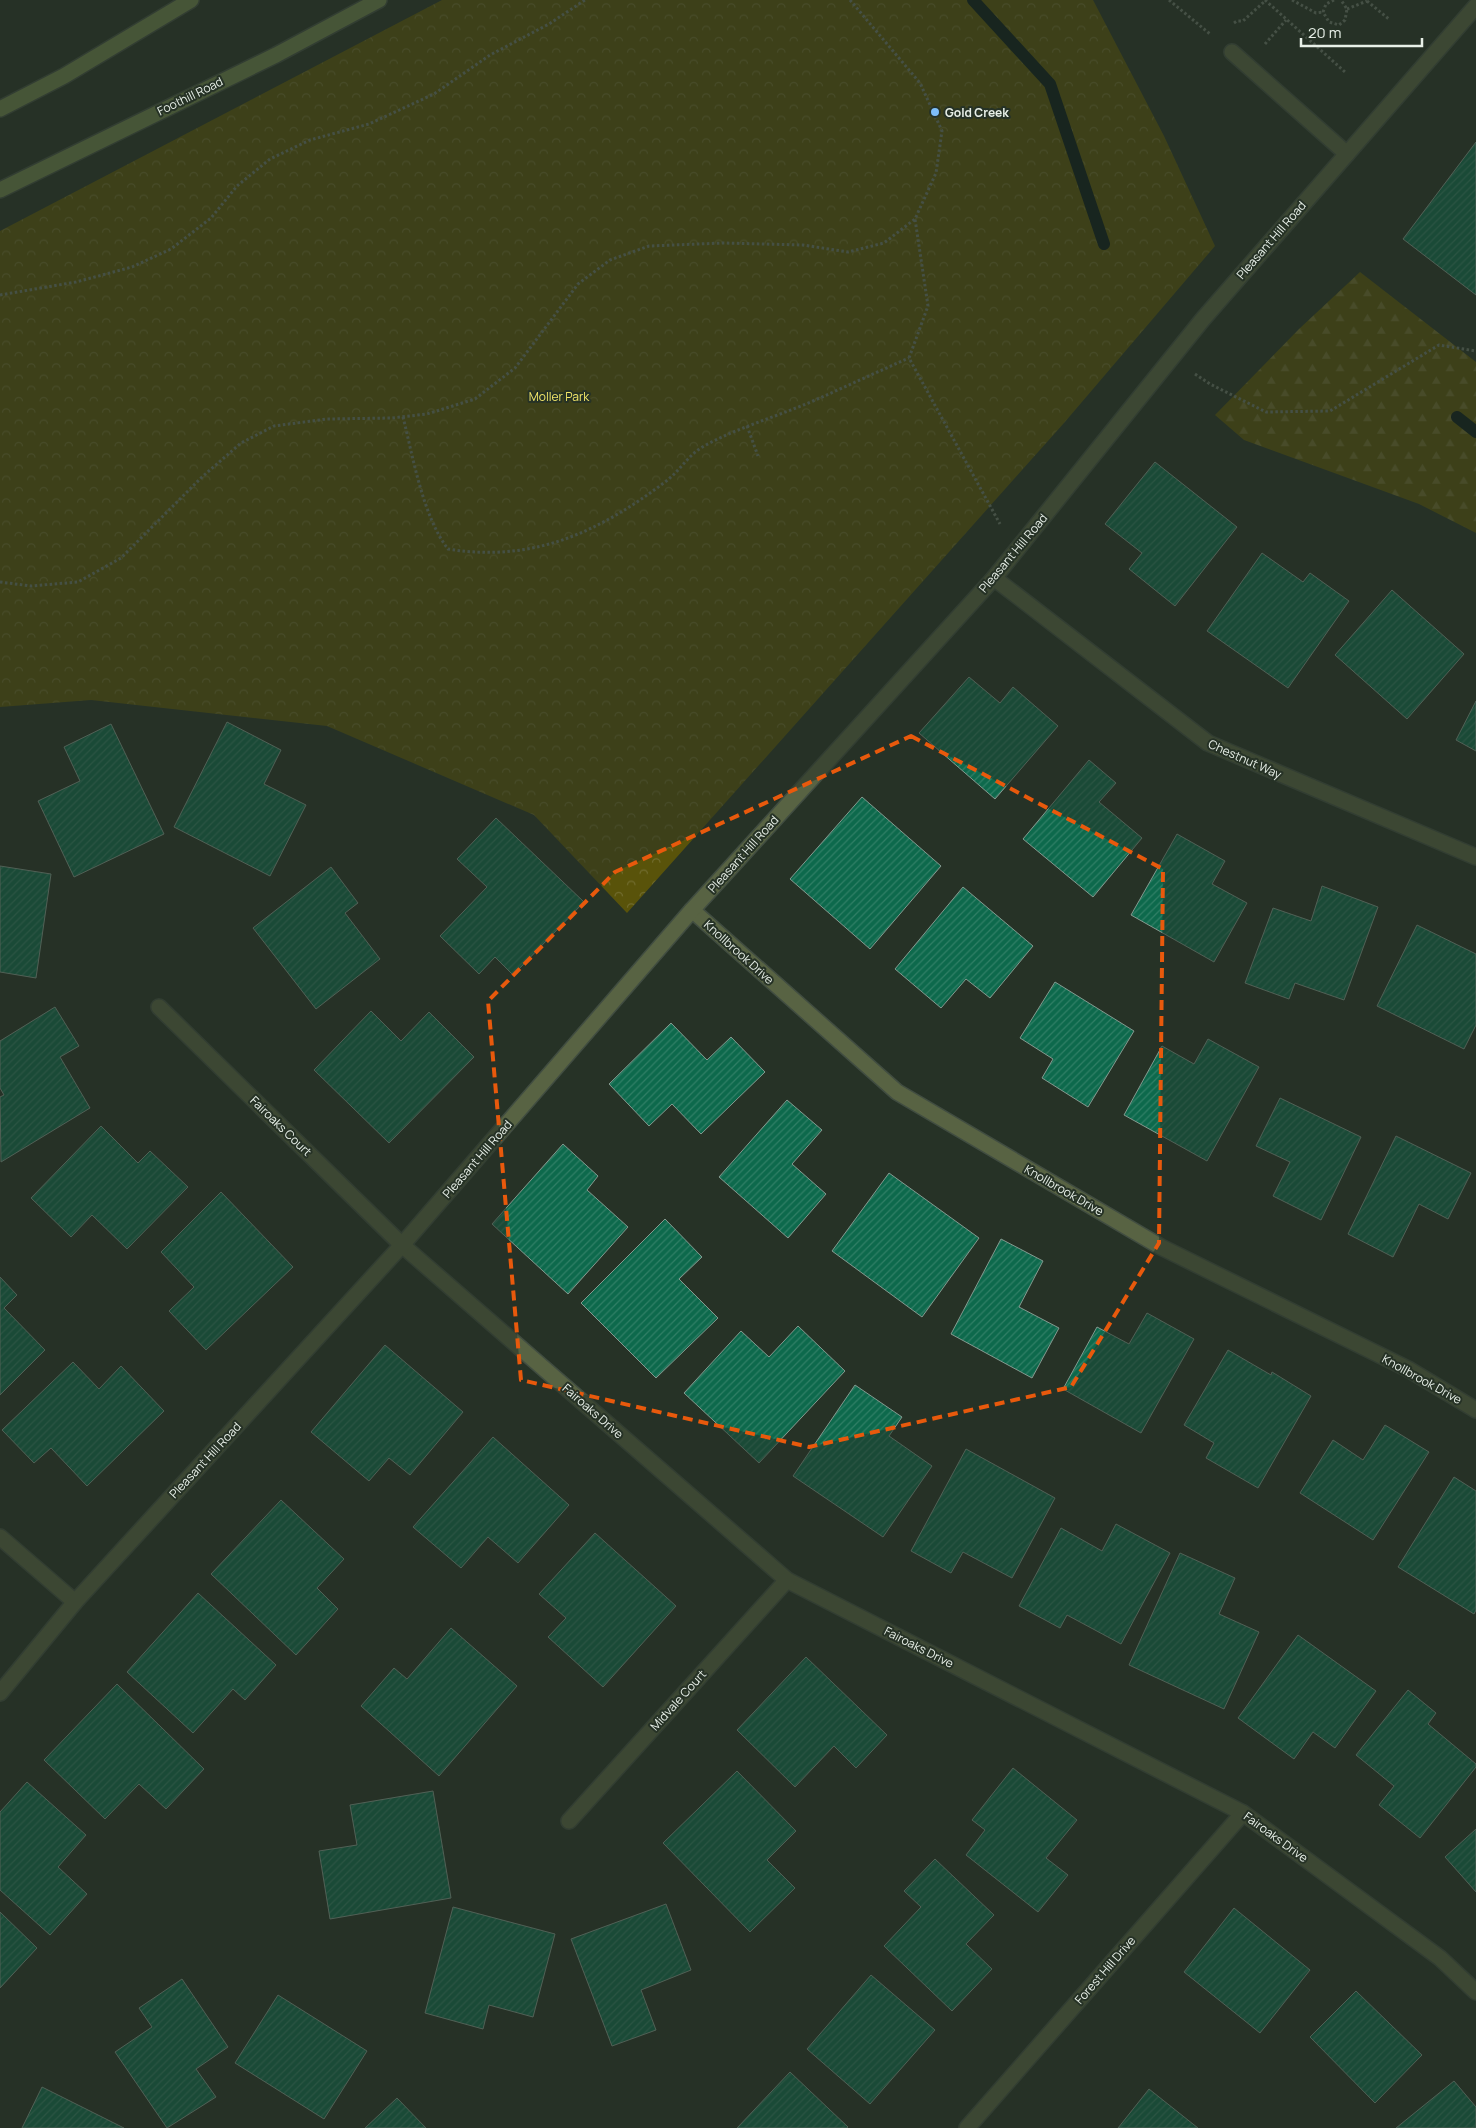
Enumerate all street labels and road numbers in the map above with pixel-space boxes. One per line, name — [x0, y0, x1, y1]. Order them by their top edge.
street label: Foothill Road — [154, 73, 226, 119]
street label: Pleasant Hill Road — [1232, 197, 1310, 283]
street label: Pleasant Hill Road — [975, 510, 1051, 596]
street label: Chestnut Way — [1206, 735, 1285, 783]
street label: Pleasant Hill Road — [704, 812, 782, 896]
street label: Knollbrook Drive — [700, 916, 778, 988]
street label: Fairoaks Court — [246, 1092, 316, 1160]
street label: Pleasant Hill Road — [438, 1116, 516, 1202]
street label: Knollbrook Drive — [1021, 1160, 1107, 1220]
street label: Knollbrook Drive — [1379, 1350, 1465, 1408]
street label: Fairoaks Drive — [559, 1380, 627, 1442]
street label: Pleasant Hill Road — [165, 1418, 245, 1502]
street label: Fairoaks Drive — [881, 1622, 957, 1672]
street label: Midvale Court — [646, 1666, 710, 1734]
street label: Fairoaks Drive — [1240, 1808, 1312, 1866]
street label: Forest Hill Drive — [1071, 1932, 1139, 2008]

